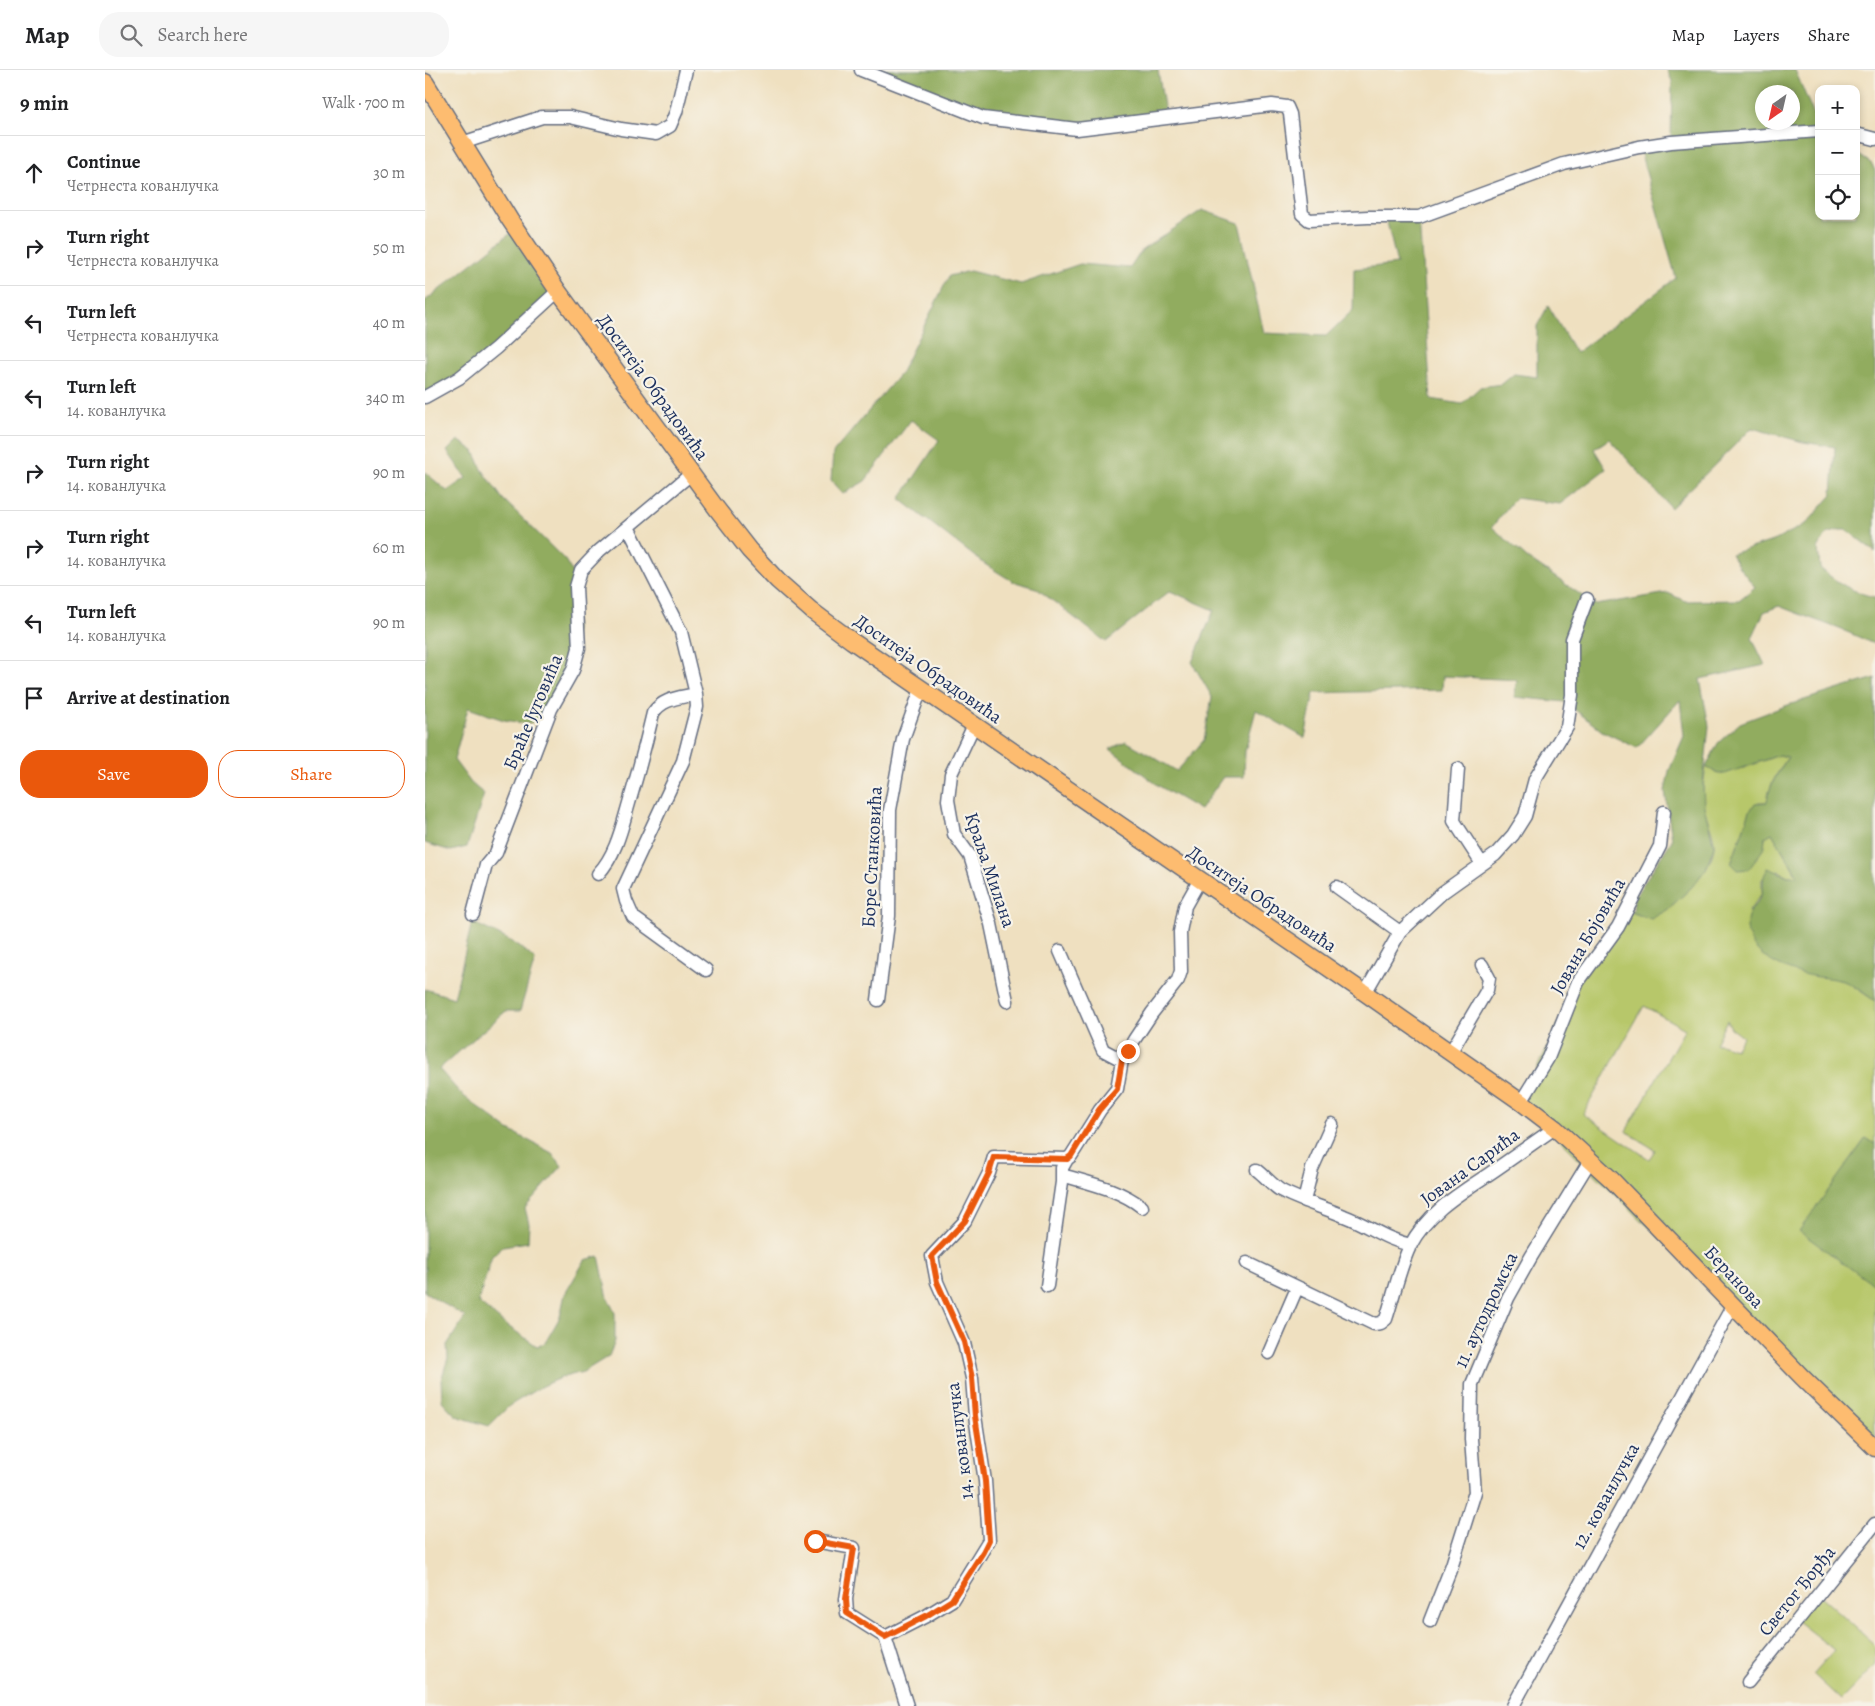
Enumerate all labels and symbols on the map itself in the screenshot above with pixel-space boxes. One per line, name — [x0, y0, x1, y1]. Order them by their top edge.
north arrow — [1755, 85, 1800, 130]
street label: Доситеја Обрадовића — [591, 308, 715, 466]
street label: Доситеја Обрадовића — [849, 608, 1007, 730]
street label: Браће Југовића — [497, 650, 569, 774]
street label: Боре Станковића — [855, 785, 889, 928]
street label: Краља Милана — [958, 809, 1022, 931]
street label: Доситеја Обрадовића — [1182, 839, 1342, 959]
street label: Јована Бојовића — [1544, 873, 1632, 999]
route end — [1117, 1040, 1140, 1063]
street label: Јована Сарића — [1415, 1122, 1525, 1212]
street label: Беранова — [1698, 1240, 1770, 1314]
street label: 11. аутодромска — [1448, 1247, 1524, 1372]
street label: 14. кованлучка — [940, 1381, 980, 1501]
street label: 12. кованлучка — [1566, 1438, 1646, 1554]
route start — [804, 1530, 827, 1553]
street label: Светог Ђорђа — [1752, 1540, 1842, 1642]

